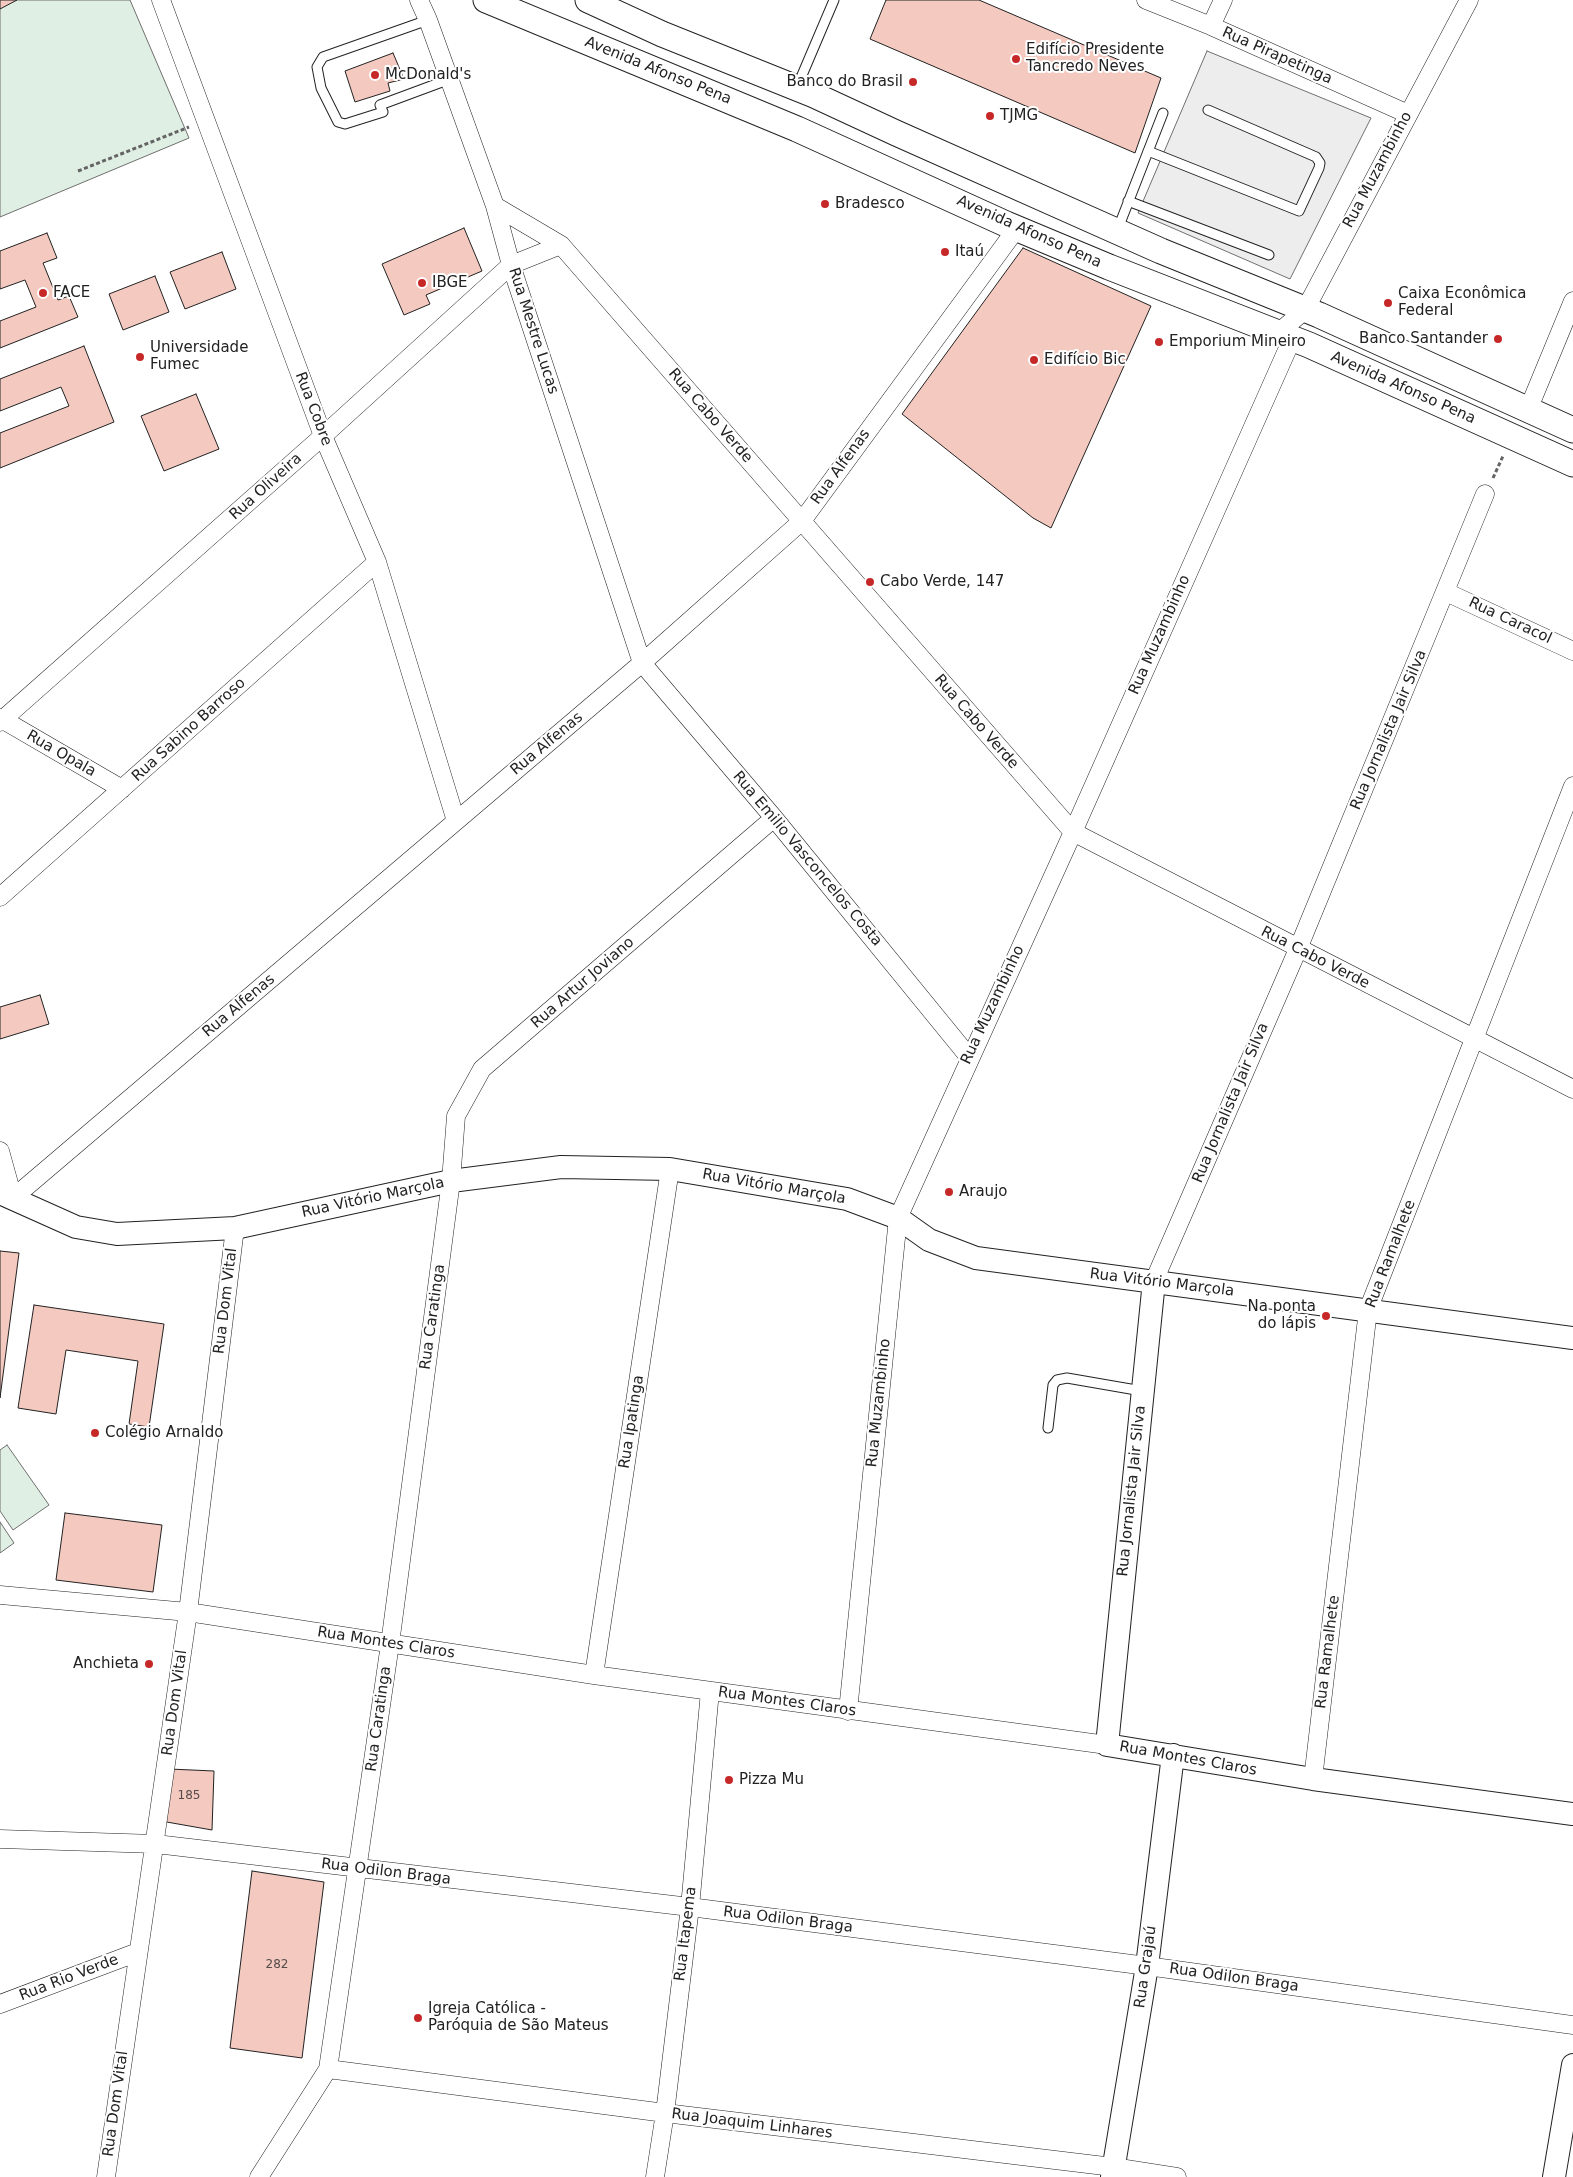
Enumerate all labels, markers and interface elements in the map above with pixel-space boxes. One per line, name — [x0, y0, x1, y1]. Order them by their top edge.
street label: Rua Pirapetinga — [1219, 24, 1335, 88]
street label: Avenida Afonso Pena — [582, 33, 734, 109]
place label: Edifício Presidente Tancredo Neves — [1026, 41, 1164, 76]
marker: Edifício Presidente Tancredo Neves — [1010, 53, 1022, 65]
place label: McDonald's — [385, 66, 471, 84]
marker: McDonald's — [369, 69, 381, 81]
place label: Banco do Brasil — [787, 73, 903, 91]
marker: Banco do Brasil — [907, 76, 919, 88]
place label: TJMG — [1000, 107, 1038, 125]
street label: Rua Muzambinho — [1340, 109, 1416, 231]
marker: TJMG — [984, 110, 996, 122]
street label: Avenida Afonso Pena — [954, 192, 1104, 272]
place label: Bradesco — [835, 195, 905, 213]
marker: Bradesco — [819, 198, 831, 210]
place label: Itaú — [955, 243, 984, 261]
marker: Itaú — [939, 246, 951, 258]
street label: Rua Mestre Lucas — [504, 266, 562, 396]
place label: IBGE — [432, 274, 468, 292]
marker: IBGE — [416, 277, 428, 289]
place label: FACE — [53, 284, 90, 302]
place label: Caixa Econômica Federal — [1398, 285, 1526, 320]
marker: FACE — [37, 287, 49, 299]
marker: Caixa Econômica Federal — [1382, 297, 1394, 309]
place label: Banco Santander — [1359, 330, 1488, 348]
place label: Emporium Mineiro — [1169, 333, 1306, 351]
marker: Banco Santander — [1492, 333, 1504, 345]
marker: Emporium Mineiro — [1153, 336, 1165, 348]
place label: Universidade Fumec — [150, 339, 248, 374]
street label: Avenida Afonso Pena — [1328, 348, 1478, 428]
marker: Universidade Fumec — [134, 351, 146, 363]
place label: Edifício Bic — [1044, 351, 1126, 369]
marker: Edifício Bic — [1028, 354, 1040, 366]
street label: Rua Cabo Verde — [664, 365, 756, 467]
street label: Rua Cobre — [291, 370, 335, 448]
street label: Rua Alfenas — [808, 426, 874, 508]
street label: Rua Oliveira — [226, 450, 306, 524]
street label: Rua Muzambinho — [1125, 572, 1195, 698]
place label: Cabo Verde, 147 — [880, 573, 1004, 591]
marker: Cabo Verde, 147 — [864, 576, 876, 588]
street label: Rua Caracol — [1465, 594, 1555, 648]
street label: Rua Jornalista Jair Silva — [1347, 647, 1431, 813]
street label: Rua Cabo Verde — [930, 671, 1022, 773]
street label: Rua Sabino Barroso — [129, 674, 249, 786]
street label: Rua Alfenas — [507, 709, 587, 779]
street label: Rua Opala — [23, 727, 99, 781]
street label: Rua Emilio Vasconcelos Costa — [729, 768, 885, 950]
street label: Rua Cabo Verde — [1258, 923, 1372, 993]
street label: Rua Artur Joviano — [528, 933, 638, 1033]
street label: Rua Muzambinho — [958, 943, 1028, 1067]
street label: Rua Alfenas — [199, 971, 279, 1041]
street label: Rua Jornalista Jair Silva — [1189, 1020, 1273, 1186]
street label: Rua Vitório Marçola — [701, 1166, 847, 1208]
street label: Rua Vitório Marçola — [300, 1174, 446, 1222]
place label: Araujo — [959, 1183, 1007, 1201]
marker: Araujo — [943, 1186, 955, 1198]
street label: Rua Ramalhete — [1362, 1197, 1420, 1311]
street label: Rua Dom Vital — [211, 1247, 241, 1355]
street label: Rua Caratinga — [417, 1263, 449, 1371]
street label: Rua Vitório Marçola — [1089, 1265, 1235, 1301]
place label: Na ponta do lápis — [1248, 1298, 1316, 1333]
marker: Na ponta do lápis — [1320, 1310, 1332, 1322]
street label: Rua Muzambinho — [863, 1338, 895, 1468]
street label: Rua Ipatinga — [616, 1374, 648, 1470]
street label: Rua Jornalista Jair Silva — [1114, 1405, 1150, 1577]
place label: Colégio Arnaldo — [105, 1424, 223, 1442]
marker: Colégio Arnaldo — [89, 1427, 101, 1439]
street label: Rua Ramalhete — [1312, 1594, 1344, 1710]
street label: Rua Montes Claros — [316, 1623, 456, 1663]
street label: Rua Dom Vital — [159, 1649, 191, 1757]
place label: Anchieta — [73, 1655, 139, 1673]
marker: Anchieta — [143, 1658, 155, 1670]
street label: Rua Caratinga — [363, 1665, 395, 1773]
street label: Rua Montes Claros — [717, 1683, 857, 1721]
street label: Rua Montes Claros — [1118, 1738, 1258, 1780]
place label: Pizza Mu — [739, 1771, 804, 1789]
marker: Pizza Mu — [723, 1774, 735, 1786]
house number: 185 — [178, 1789, 200, 1803]
street label: Rua Odilon Braga — [320, 1855, 452, 1889]
street label: Rua Itapema — [671, 1886, 701, 1982]
street label: Rua Odilon Braga — [722, 1903, 854, 1937]
street label: Rua Grajaú — [1131, 1925, 1161, 2009]
street label: Rua Rio Verde — [17, 1951, 121, 2005]
house number: 282 — [266, 1958, 288, 1972]
street label: Rua Odilon Braga — [1168, 1960, 1300, 1996]
place label: Igreja Católica - Paróquia de São Mateus — [428, 2000, 608, 2035]
marker: Igreja Católica - Paróquia de São Mateus — [412, 2012, 424, 2024]
street label: Rua Dom Vital — [100, 2050, 132, 2158]
street label: Rua Joaquim Linhares — [670, 2105, 834, 2143]

